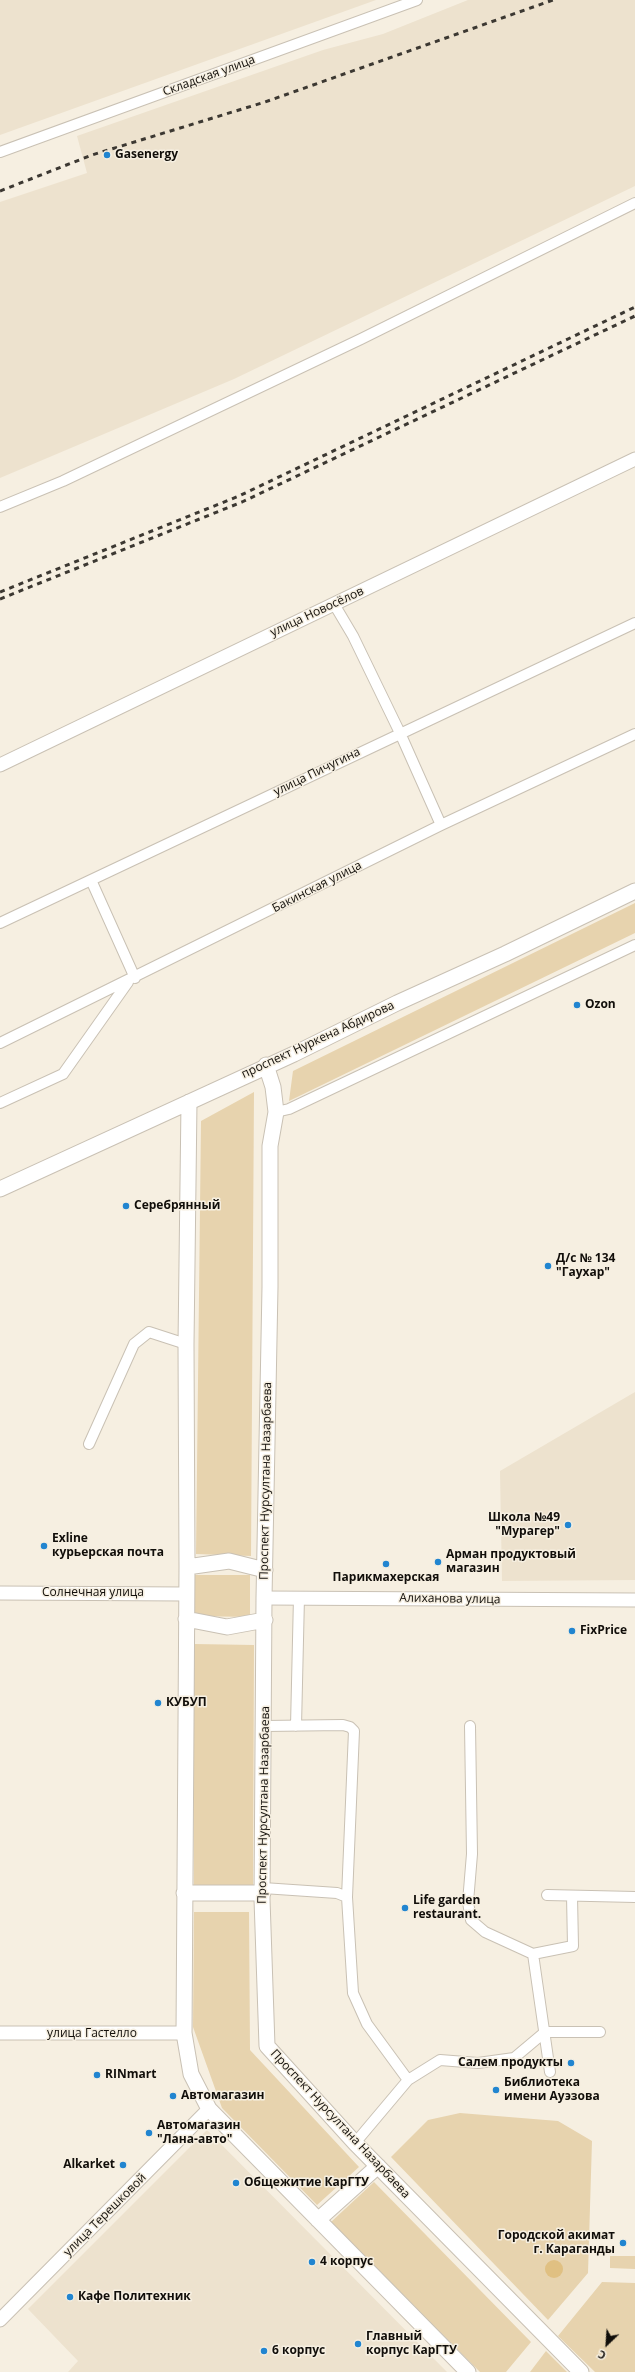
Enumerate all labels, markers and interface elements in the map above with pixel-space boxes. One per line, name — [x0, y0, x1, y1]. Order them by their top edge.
street label: Складская улица — [161, 53, 257, 99]
place label: Gasenergy — [115, 148, 178, 162]
marker: Gasenergy — [102, 150, 112, 160]
street label: улица Новосёлов — [268, 584, 366, 640]
street label: улица Пичугина — [271, 745, 363, 799]
street label: Бакинская улица — [270, 858, 364, 916]
street label: проспект Нуркена Абдирова — [239, 998, 397, 1082]
place label: Ozon — [585, 998, 616, 1012]
marker: Ozon — [572, 1000, 582, 1010]
place label: Серебрянный — [134, 1199, 220, 1213]
marker: Серебрянный — [121, 1201, 131, 1211]
place label: Д/с № 134 "Гаухар" — [556, 1252, 615, 1280]
marker: Д/с № 134 "Гаухар" — [543, 1261, 553, 1271]
street label: Проспект Нурсултана Назарбаева — [257, 1382, 275, 1580]
place label: Школа №49 "Мурагер" — [488, 1511, 560, 1539]
marker: Школа №49 "Мурагер" — [563, 1520, 573, 1530]
place label: Exline курьерская почта — [52, 1532, 164, 1560]
marker: Exline курьерская почта — [39, 1541, 49, 1551]
place label: Арман продуктовый магазин — [446, 1548, 576, 1576]
marker: Арман продуктовый магазин — [433, 1557, 443, 1567]
marker: Парикмахерская — [381, 1559, 391, 1569]
place label: Парикмахерская — [333, 1571, 439, 1585]
street label: Солнечная улица — [42, 1586, 144, 1600]
street label: Алиханова улица — [399, 1591, 501, 1607]
place label: FixPrice — [580, 1624, 627, 1638]
marker: FixPrice — [567, 1626, 577, 1636]
place label: КУБУП — [166, 1696, 207, 1710]
marker: КУБУП — [153, 1698, 163, 1708]
street label: Проспект Нурсултана Назарбаева — [255, 1706, 273, 1904]
place label: Life garden restaurant. — [413, 1894, 481, 1922]
marker: Life garden restaurant. — [400, 1903, 410, 1913]
street label: улица Гастелло — [47, 2027, 137, 2041]
street label: Проспект Нурсултана Назарбаева — [267, 2047, 413, 2201]
place label: Салем продукты — [458, 2056, 563, 2070]
marker: Салем продукты — [566, 2058, 576, 2068]
place label: RINmart — [105, 2068, 156, 2082]
marker: RINmart — [92, 2070, 102, 2080]
place label: Библиотека имени Ауэзова — [504, 2076, 600, 2104]
marker: Библиотека имени Ауэзова — [491, 2085, 501, 2095]
place label: Автомагазин — [181, 2089, 265, 2103]
marker: Автомагазин — [168, 2091, 178, 2101]
place label: Автомагазин "Лана-авто" — [157, 2119, 241, 2147]
marker: Автомагазин "Лана-авто" — [144, 2128, 154, 2138]
place label: Alkarket — [63, 2158, 115, 2172]
marker: Alkarket — [118, 2160, 128, 2170]
street label: улица Терешковой — [61, 2171, 149, 2259]
place label: Общежитие КарГТУ — [244, 2176, 369, 2190]
marker: Общежитие КарГТУ — [231, 2178, 241, 2188]
place label: Городской акимат г. Караганды — [498, 2229, 615, 2257]
marker: Городской акимат г. Караганды — [618, 2238, 628, 2248]
place label: 4 корпус — [320, 2255, 373, 2269]
marker: 4 корпус — [307, 2257, 317, 2267]
place label: Кафе Политехник — [78, 2290, 191, 2304]
marker: Кафе Политехник — [65, 2292, 75, 2302]
north arrow — [587, 2324, 627, 2364]
place label: Главный корпус КарГТУ — [366, 2330, 457, 2358]
marker: Главный корпус КарГТУ — [353, 2339, 363, 2349]
place label: 6 корпус — [272, 2344, 325, 2358]
marker: 6 корпус — [259, 2346, 269, 2356]
text: С — [595, 2347, 608, 2364]

